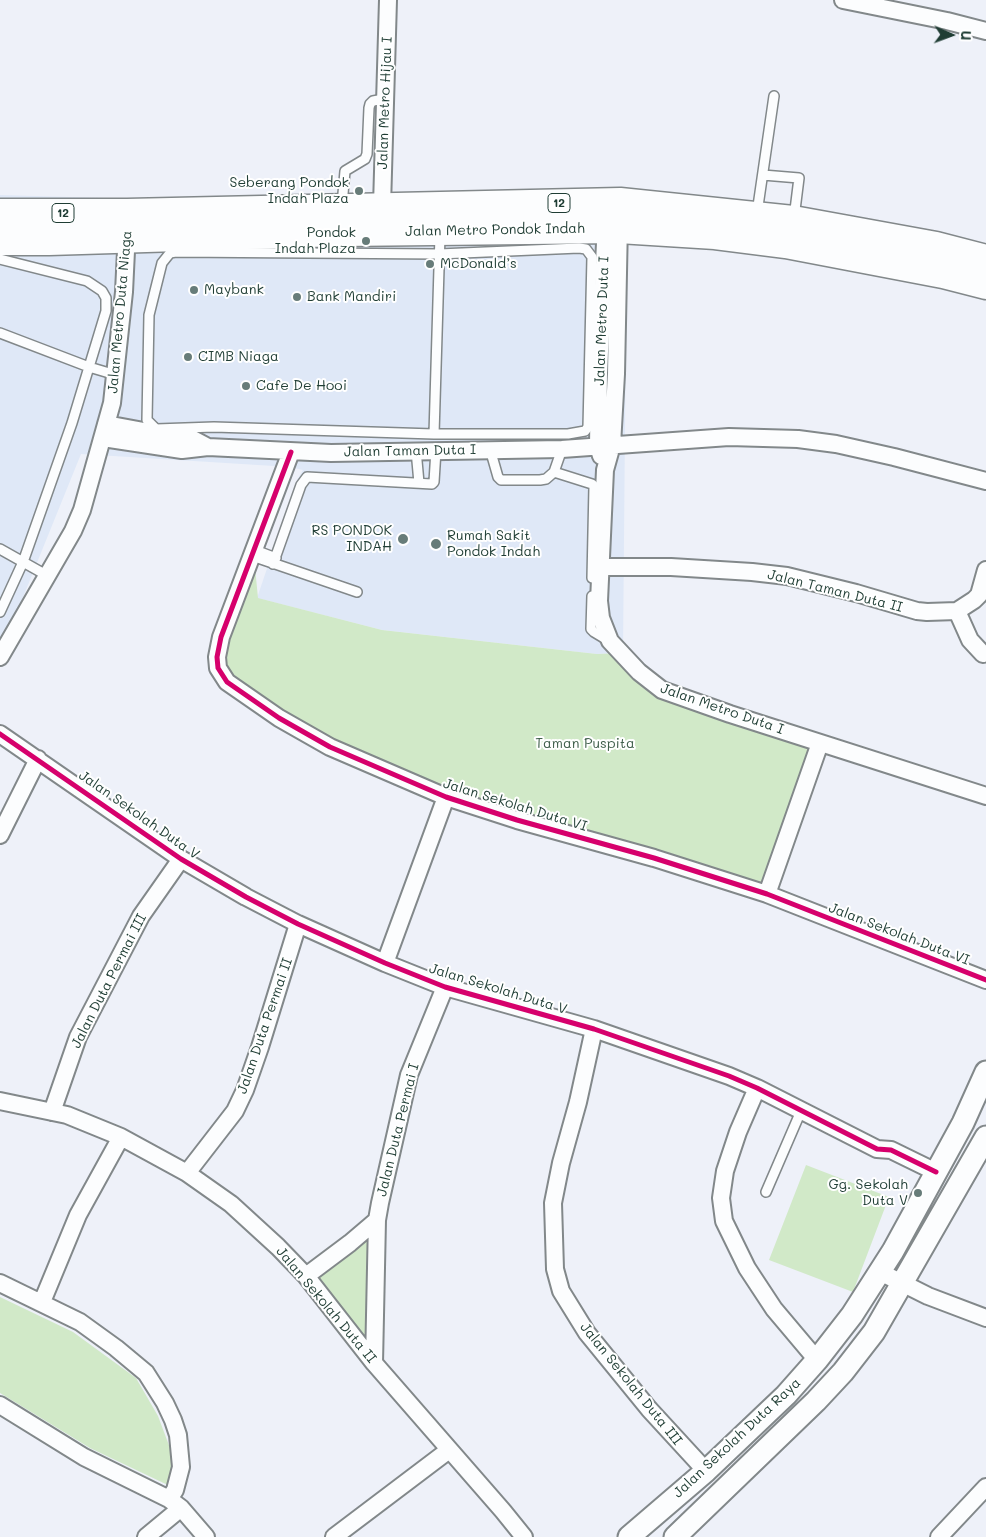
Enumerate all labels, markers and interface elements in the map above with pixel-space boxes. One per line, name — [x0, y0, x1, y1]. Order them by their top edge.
north arrow — [926, 10, 976, 60]
text: U — [957, 30, 976, 41]
street label: Jalan Metro Hijau I — [374, 36, 396, 170]
place label: Seberang Pondok Indah Plaza — [230, 175, 349, 208]
marker: Seberang Pondok Indah Plaza — [353, 185, 365, 197]
road number: 12 — [548, 194, 570, 212]
road number: 12 — [52, 204, 74, 222]
street label: Jalan Metro Pondok Indah — [405, 220, 585, 240]
place label: Pondok Indah Plaza — [275, 225, 356, 258]
street label: Jalan Metro Duta Niaga — [105, 230, 135, 394]
marker: Pondok Indah Plaza — [360, 235, 372, 247]
place label: McDonald’s — [440, 256, 517, 272]
street label: Jalan Metro Duta I — [591, 256, 613, 386]
marker: McDonald’s — [424, 258, 436, 270]
place label: Maybank — [204, 282, 264, 298]
marker: Maybank — [188, 284, 200, 296]
place label: Bank Mandiri — [307, 289, 396, 305]
marker: Bank Mandiri — [291, 291, 303, 303]
place label: CIMB Niaga — [198, 349, 279, 365]
marker: CIMB Niaga — [182, 351, 194, 363]
place label: Cafe De Hooi — [256, 378, 347, 394]
marker: Cafe De Hooi — [240, 380, 252, 392]
street label: Jalan Taman Duta I — [344, 441, 476, 461]
place label: RS PONDOK INDAH — [311, 523, 392, 556]
place label: Rumah Sakit Pondok Indah — [447, 528, 540, 560]
marker: RS PONDOK INDAH — [396, 532, 410, 546]
marker: Rumah Sakit Pondok Indah — [429, 537, 443, 551]
street label: Jalan Taman Duta II — [766, 566, 904, 616]
street label: Jalan Metro Duta I — [658, 680, 786, 738]
park label: Taman Puspita — [535, 736, 635, 752]
street label: Jalan Sekolah Duta V — [75, 767, 203, 863]
street label: Jalan Sekolah Duta VI — [441, 775, 589, 835]
street label: Jalan Sekolah Duta VI — [826, 899, 972, 969]
street label: Jalan Duta Permai III — [68, 911, 150, 1051]
street label: Jalan Duta Permai II — [234, 956, 296, 1096]
street label: Jalan Sekolah Duta V — [427, 960, 569, 1018]
street label: Jalan Duta Permai I — [373, 1062, 423, 1198]
place label: Gg. Sekolah Duta V — [828, 1177, 908, 1210]
marker: Gg. Sekolah Duta V — [912, 1187, 924, 1199]
street label: Jalan Sekolah Duta II — [272, 1243, 380, 1367]
street label: Jalan Sekolah Duta III — [576, 1319, 686, 1449]
street label: Jalan Sekolah Duta Raya — [670, 1375, 804, 1501]

